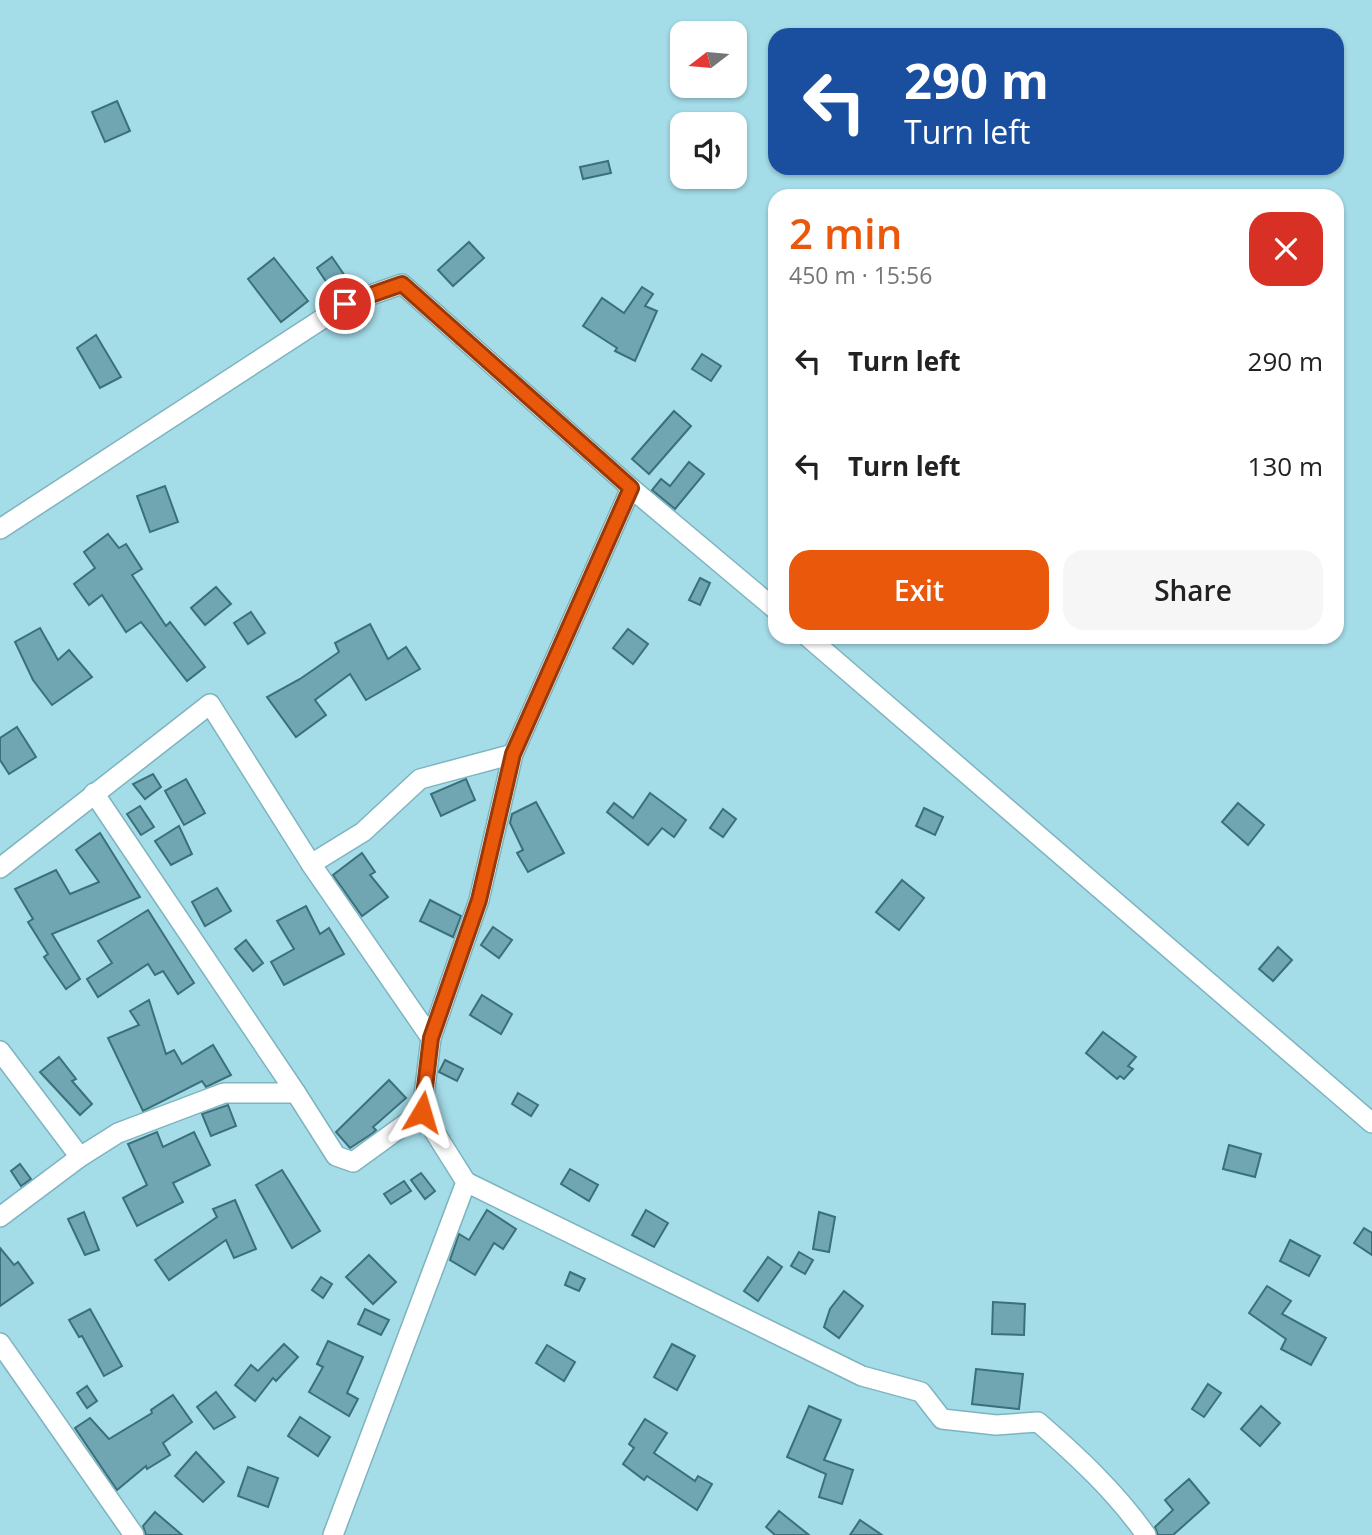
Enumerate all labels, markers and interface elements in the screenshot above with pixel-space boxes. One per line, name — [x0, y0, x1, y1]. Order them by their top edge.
north arrow — [670, 21, 747, 98]
map controls — [670, 21, 747, 189]
text: 290 m — [904, 47, 1049, 113]
icon: left — [789, 56, 880, 147]
text: Turn left — [904, 110, 1030, 153]
button: sound — [670, 112, 747, 189]
text: 2 min — [789, 204, 902, 261]
button: close — [1249, 212, 1323, 286]
text: 450 m · 15:56 — [789, 259, 932, 291]
pin — [315, 274, 375, 334]
icon: arrive — [326, 285, 364, 323]
icon: left — [789, 342, 827, 380]
text: Turn left — [848, 343, 960, 379]
text: 290 m — [1248, 343, 1323, 379]
icon: left — [789, 447, 827, 485]
text: Turn left — [848, 448, 960, 484]
text: 130 m — [1248, 448, 1323, 484]
button: Exit — [789, 550, 1049, 630]
button: Share — [1063, 550, 1323, 630]
position arrow — [385, 1075, 459, 1149]

